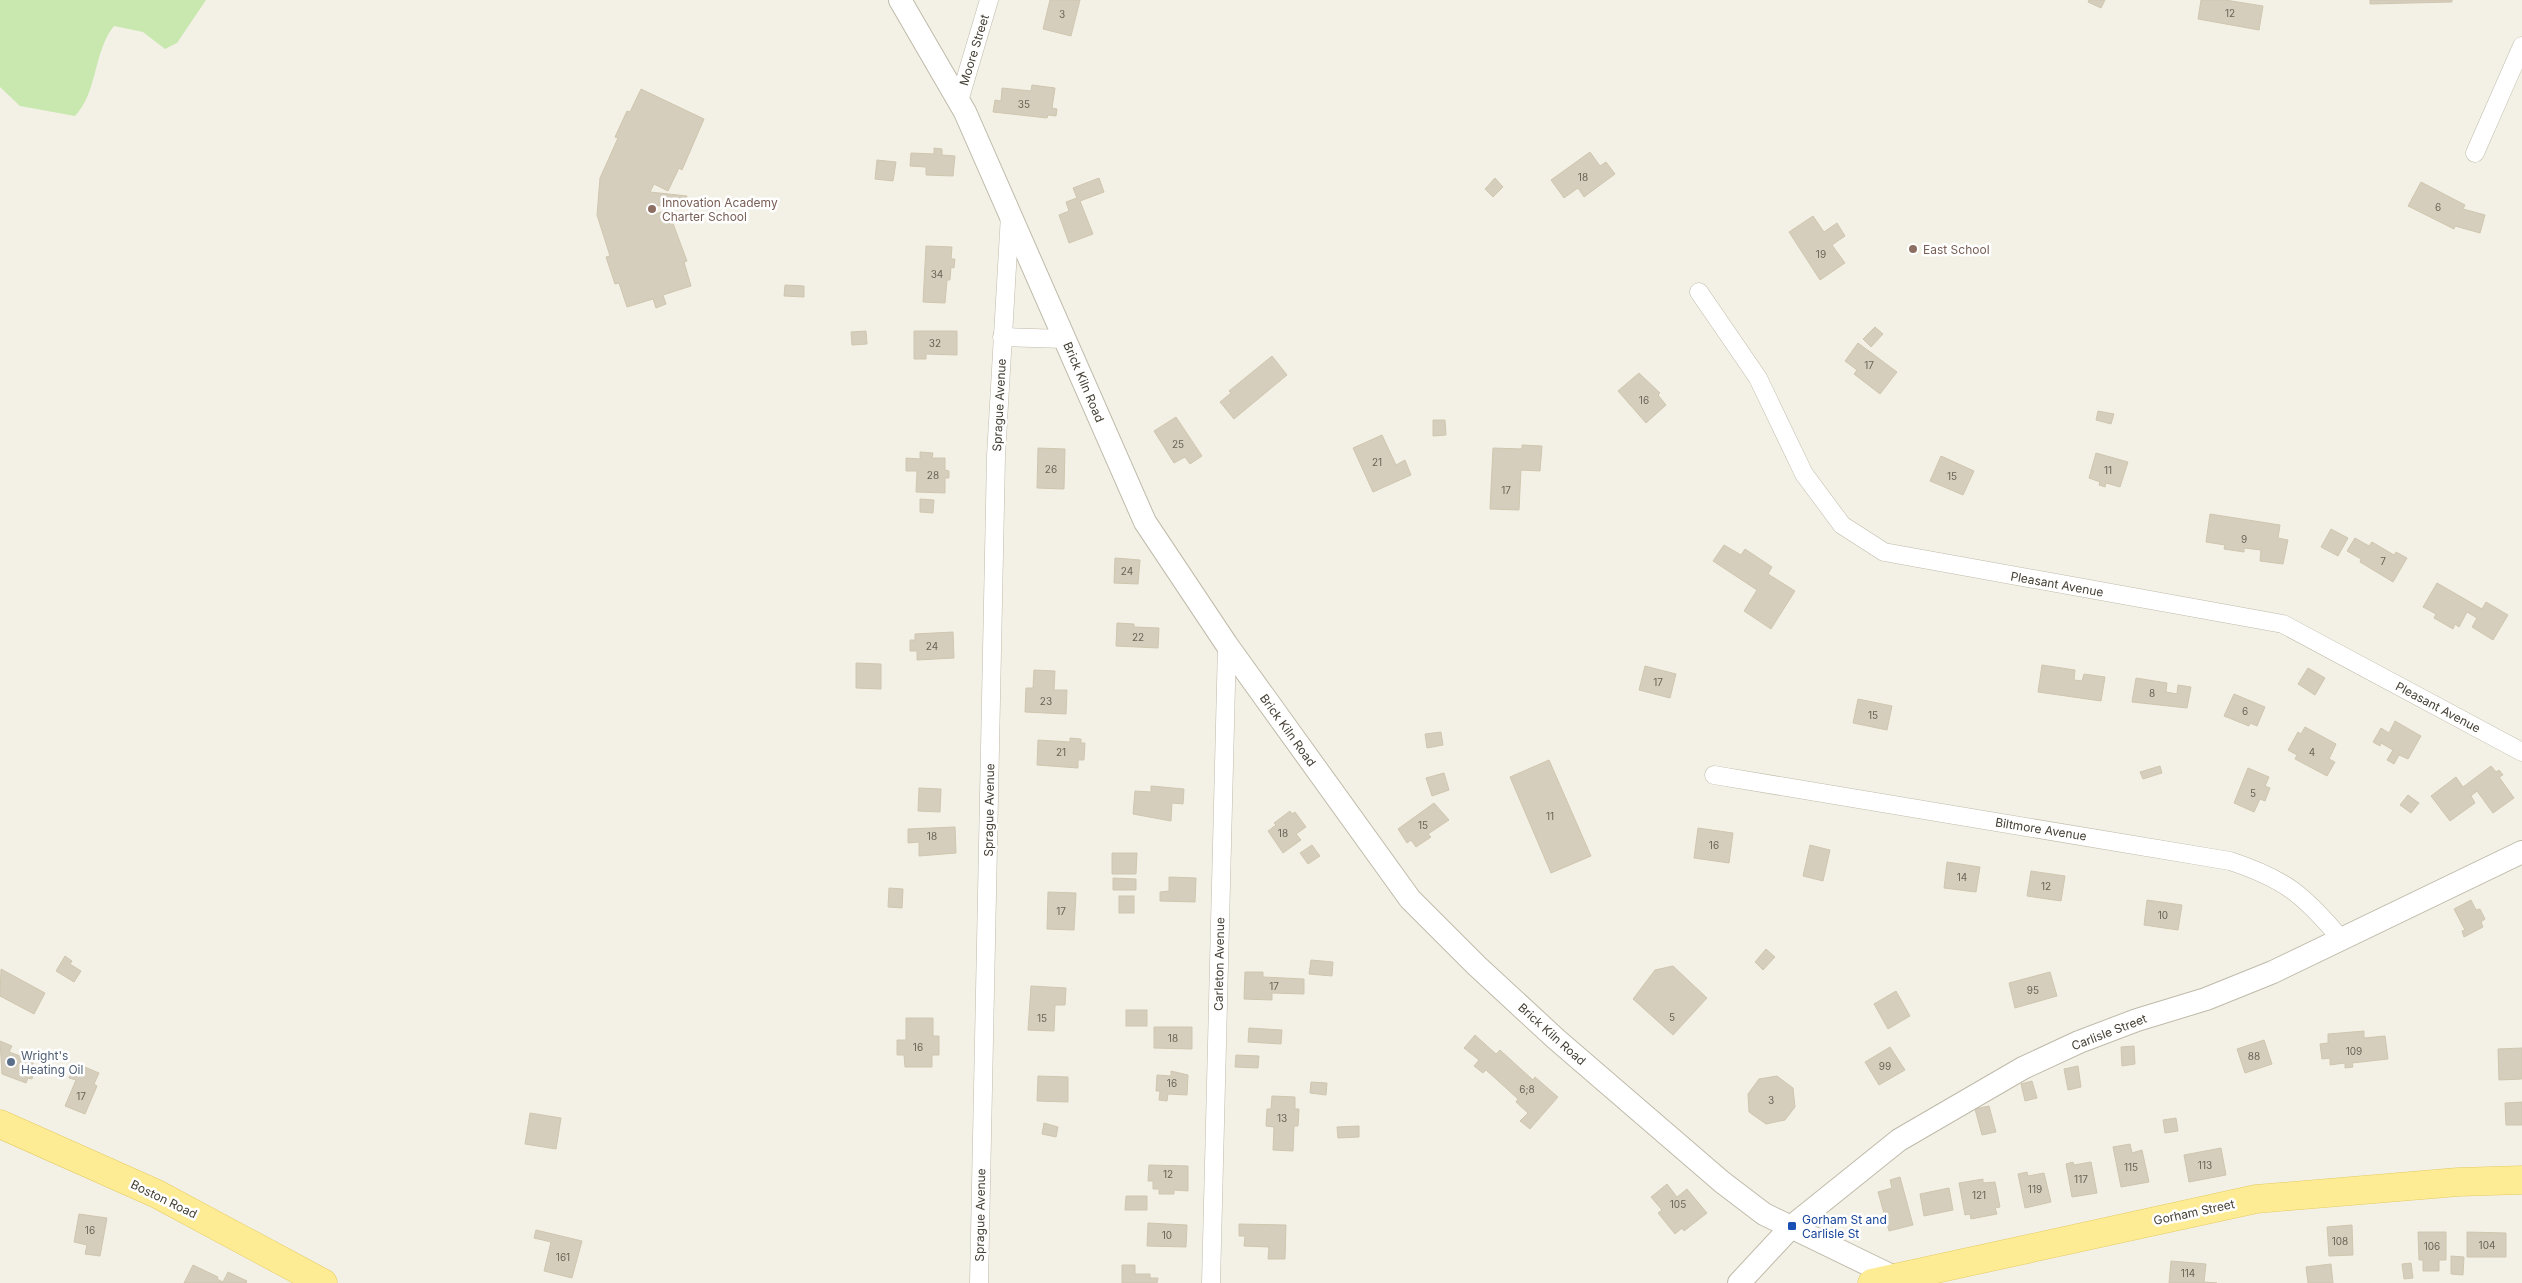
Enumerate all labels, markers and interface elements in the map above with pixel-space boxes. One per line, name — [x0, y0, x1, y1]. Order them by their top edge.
house number: 12 — [2225, 7, 2235, 19]
house number: 3 — [1059, 8, 1065, 20]
street label: Moore Street — [956, 12, 992, 87]
house number: 35 — [1018, 98, 1030, 110]
house number: 18 — [1578, 171, 1588, 183]
place label: Innovation Academy Charter School — [662, 195, 778, 224]
house number: 6 — [2435, 201, 2441, 213]
marker: Innovation Academy Charter School — [646, 203, 658, 215]
place label: East School — [1923, 242, 1990, 257]
marker: East School — [1907, 243, 1919, 255]
house number: 19 — [1816, 248, 1826, 260]
house number: 34 — [931, 268, 943, 280]
house number: 32 — [929, 337, 941, 349]
street label: Brick Kiln Road — [1060, 340, 1108, 424]
street label: Sprague Avenue — [989, 358, 1009, 452]
house number: 17 — [1864, 359, 1874, 371]
house number: 16 — [1639, 394, 1649, 406]
house number: 25 — [1172, 438, 1184, 450]
house number: 21 — [1372, 456, 1382, 468]
house number: 26 — [1045, 463, 1057, 475]
house number: 11 — [2104, 464, 2112, 476]
house number: 28 — [927, 469, 939, 481]
house number: 15 — [1947, 470, 1957, 482]
house number: 17 — [1501, 484, 1511, 496]
house number: 9 — [2241, 533, 2247, 545]
house number: 7 — [2380, 555, 2386, 567]
house number: 24 — [1121, 565, 1133, 577]
street label: Pleasant Avenue — [2009, 568, 2105, 600]
house number: 22 — [1132, 631, 1144, 643]
house number: 24 — [926, 640, 938, 652]
house number: 17 — [1653, 676, 1663, 688]
street label: Pleasant Avenue — [2393, 678, 2483, 736]
house number: 8 — [2149, 687, 2155, 699]
street label: Brick Kiln Road — [1257, 691, 1319, 769]
house number: 23 — [1040, 695, 1052, 707]
house number: 6 — [2242, 705, 2248, 717]
house number: 15 — [1868, 709, 1878, 721]
house number: 21 — [1056, 746, 1066, 758]
house number: 4 — [2309, 746, 2315, 758]
street label: Sprague Avenue — [981, 763, 997, 857]
house number: 5 — [2250, 787, 2256, 799]
house number: 11 — [1546, 810, 1554, 822]
street label: Biltmore Avenue — [1994, 814, 2088, 844]
house number: 15 — [1418, 819, 1428, 831]
house number: 18 — [1278, 827, 1288, 839]
house number: 18 — [927, 830, 937, 842]
house number: 16 — [1709, 839, 1719, 851]
house number: 14 — [1957, 871, 1967, 883]
house number: 12 — [2041, 880, 2051, 892]
house number: 17 — [1056, 905, 1066, 917]
house number: 10 — [2158, 909, 2168, 921]
street label: Carleton Avenue — [1211, 917, 1227, 1011]
house number: 17 — [1269, 980, 1279, 992]
house number: 95 — [2027, 984, 2039, 996]
street label: Brick Kiln Road — [1515, 1000, 1589, 1068]
house number: 5 — [1669, 1011, 1675, 1023]
street label: Carlisle Street — [2069, 1011, 2149, 1053]
house number: 15 — [1037, 1012, 1047, 1024]
house number: 18 — [1168, 1032, 1178, 1044]
house number: 16 — [913, 1041, 923, 1053]
house number: 109 — [2346, 1045, 2362, 1057]
place label: Wright's Heating Oil — [21, 1048, 83, 1077]
house number: 88 — [2248, 1050, 2260, 1062]
marker: Wright's Heating Oil — [5, 1056, 17, 1068]
house number: 99 — [1879, 1060, 1891, 1072]
house number: 16 — [1167, 1077, 1177, 1089]
house number: 6;8 — [1519, 1083, 1535, 1095]
house number: 17 — [76, 1090, 86, 1102]
house number: 3 — [1768, 1094, 1774, 1106]
house number: 13 — [1277, 1112, 1287, 1124]
house number: 113 — [2198, 1159, 2212, 1171]
house number: 115 — [2124, 1161, 2138, 1173]
street label: Sprague Avenue — [972, 1168, 988, 1262]
house number: 12 — [1163, 1168, 1173, 1180]
house number: 117 — [2074, 1173, 2088, 1185]
street label: Boston Road — [128, 1177, 200, 1221]
house number: 119 — [2028, 1183, 2042, 1195]
house number: 121 — [1972, 1189, 1986, 1201]
street label: Gorham Street — [2152, 1196, 2236, 1228]
house number: 105 — [1670, 1198, 1686, 1210]
place label: Gorham St and Carlisle St — [1802, 1212, 1887, 1241]
marker: Gorham St and Carlisle St — [1786, 1220, 1798, 1232]
house number: 16 — [85, 1224, 95, 1236]
house number: 10 — [1162, 1229, 1172, 1241]
house number: 108 — [2332, 1235, 2348, 1247]
house number: 104 — [2479, 1239, 2495, 1251]
house number: 106 — [2424, 1240, 2440, 1252]
house number: 161 — [556, 1251, 570, 1263]
house number: 114 — [2181, 1267, 2195, 1279]

